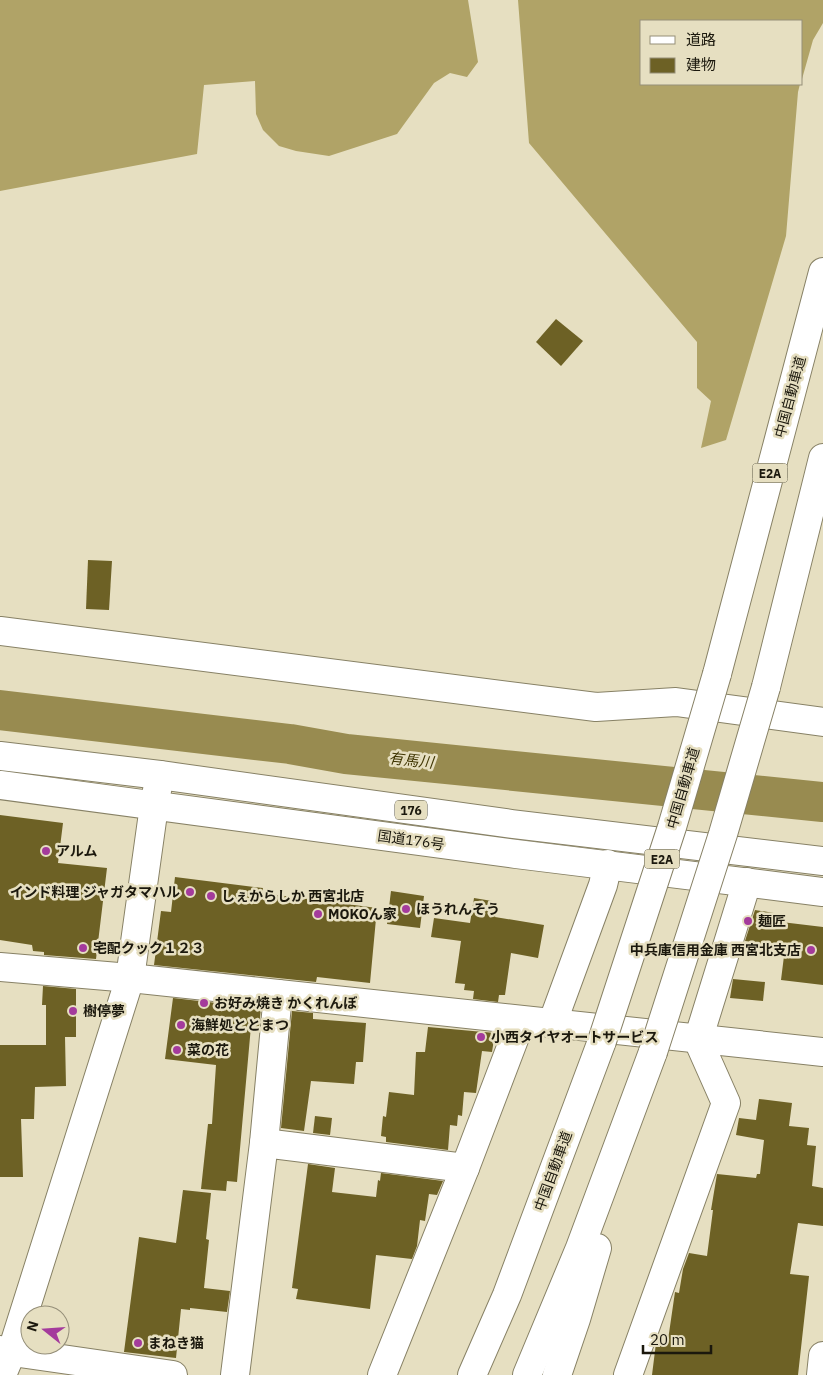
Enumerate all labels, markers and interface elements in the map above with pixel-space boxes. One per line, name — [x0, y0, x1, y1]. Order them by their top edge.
legend — [640, 20, 803, 85]
text: 道路 — [686, 30, 716, 49]
text: 建物 — [686, 55, 716, 74]
street label: 中国自動車道 — [770, 354, 810, 440]
road number: E2A — [752, 463, 788, 482]
street label: 中国自動車道 — [663, 745, 703, 831]
water label: 有馬川 — [388, 748, 436, 772]
road number: 176 — [395, 800, 427, 820]
street label: 国道176号 — [376, 826, 446, 854]
place label: アルム — [56, 842, 98, 860]
marker: アルム — [40, 845, 52, 857]
road number: E2A — [644, 850, 680, 869]
place label: インド料理 ジャガタマハル — [9, 883, 180, 901]
marker: インド料理 ジャガタマハル — [184, 886, 196, 898]
place label: しぇからしか 西宮北店 — [221, 887, 364, 905]
marker: しぇからしか 西宮北店 — [205, 890, 217, 902]
place label: ほうれんそう — [416, 900, 500, 918]
marker: ほうれんそう — [400, 903, 412, 915]
place label: MOKOん家 — [328, 905, 397, 923]
marker: MOKOん家 — [312, 908, 324, 920]
place label: 麺匠 — [758, 912, 786, 930]
marker: 麺匠 — [742, 915, 754, 927]
place label: 宅配クック１２３ — [93, 939, 205, 957]
place label: 中兵庫信用金庫 西宮北支店 — [630, 941, 801, 959]
marker: 宅配クック１２３ — [77, 942, 89, 954]
marker: 中兵庫信用金庫 西宮北支店 — [805, 944, 817, 956]
place label: お好み焼き かくれんぼ — [214, 994, 357, 1012]
marker: お好み焼き かくれんぼ — [198, 997, 210, 1009]
place label: 樹停夢 — [83, 1002, 125, 1020]
marker: 樹停夢 — [67, 1005, 79, 1017]
place label: 海鮮処ととまつ — [191, 1016, 289, 1034]
marker: 海鮮処ととまつ — [175, 1019, 187, 1031]
place label: 小西タイヤオートサービス — [491, 1028, 659, 1046]
marker: 小西タイヤオートサービス — [475, 1031, 487, 1043]
place label: 菜の花 — [187, 1041, 229, 1059]
marker: 菜の花 — [171, 1044, 183, 1056]
street label: 中国自動車道 — [530, 1128, 576, 1214]
north arrow — [20, 1305, 70, 1355]
text: N — [22, 1319, 43, 1334]
scale bar — [643, 1322, 710, 1354]
text: 20 m — [650, 1330, 685, 1349]
place label: まねき猫 — [148, 1334, 204, 1352]
marker: まねき猫 — [132, 1337, 144, 1349]

